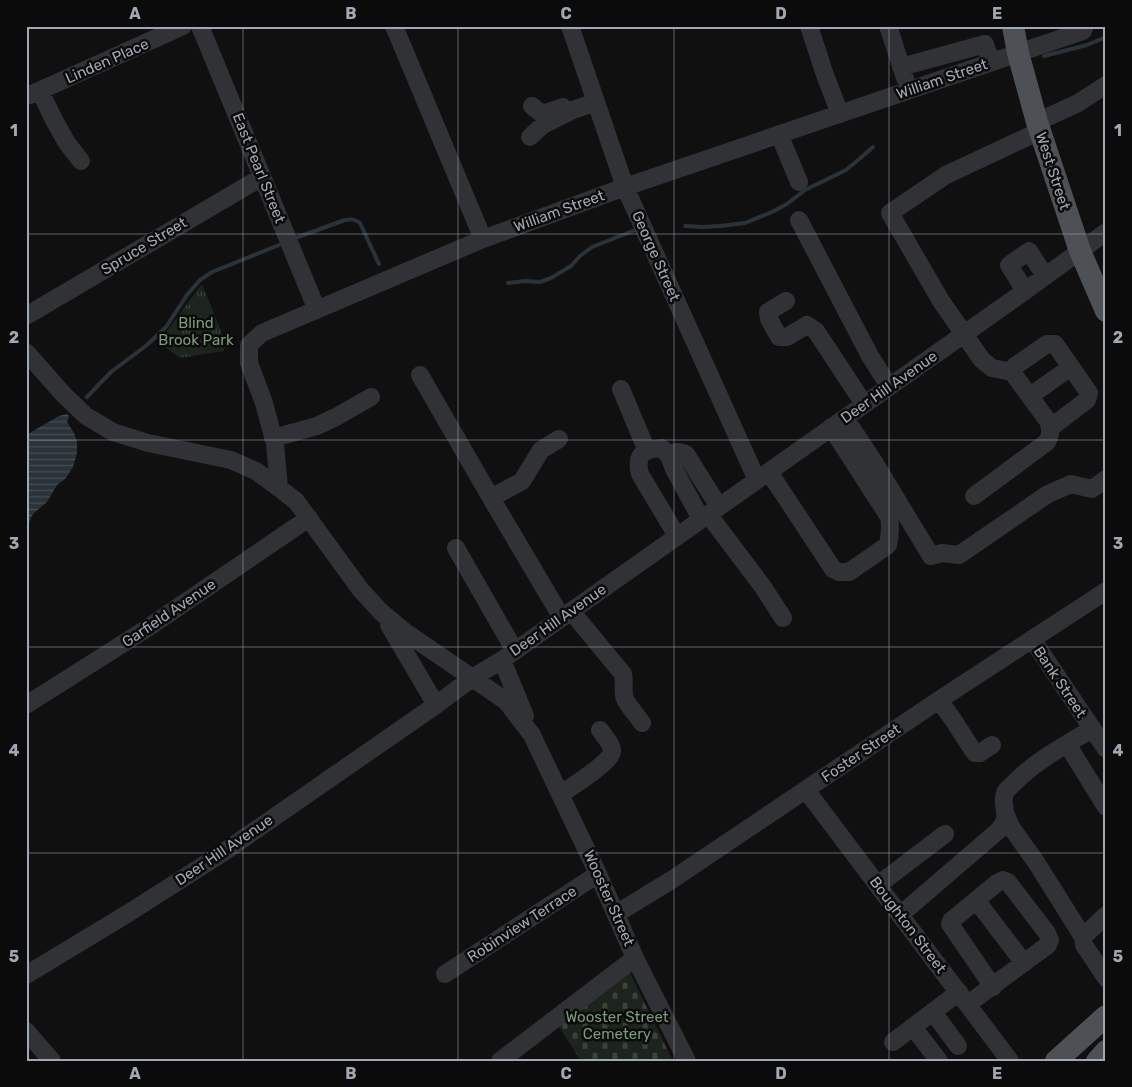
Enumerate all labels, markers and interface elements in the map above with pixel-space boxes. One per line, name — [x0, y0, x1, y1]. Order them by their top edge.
text: A — [129, 4, 141, 23]
text: B — [345, 4, 357, 23]
text: C — [560, 4, 572, 23]
text: D — [775, 4, 787, 23]
text: E — [992, 4, 1002, 23]
street label: Linden Place — [62, 35, 152, 87]
street label: William Street — [894, 55, 990, 103]
street label: East Pearl Street — [229, 110, 289, 226]
text: 1 — [10, 121, 18, 140]
text: 1 — [1114, 121, 1122, 140]
street label: West Street — [1032, 130, 1074, 212]
street label: William Street — [511, 186, 607, 236]
street label: George Street — [628, 208, 684, 304]
street label: Spruce Street — [98, 213, 190, 279]
park label: Blind Brook Park — [158, 314, 234, 349]
text: 2 — [9, 328, 19, 347]
text: 2 — [1113, 328, 1123, 347]
street label: Deer Hill Avenue — [837, 347, 941, 427]
text: 3 — [9, 534, 19, 553]
text: 3 — [1113, 534, 1123, 553]
street label: Garfield Avenue — [119, 575, 219, 651]
street label: Deer Hill Avenue — [506, 580, 610, 660]
street label: Bank Street — [1030, 643, 1090, 721]
street label: Foster Street — [818, 720, 904, 786]
text: 4 — [9, 741, 20, 760]
text: 4 — [1113, 741, 1124, 760]
street label: Deer Hill Avenue — [172, 811, 276, 889]
street label: Wooster Street — [580, 847, 638, 949]
street label: Boughton Street — [866, 873, 950, 977]
street label: Robinview Terrace — [464, 882, 580, 966]
text: 5 — [9, 947, 19, 966]
text: 5 — [1113, 947, 1123, 966]
park label: Wooster Street Cemetery — [565, 1008, 669, 1043]
text: A — [129, 1064, 141, 1083]
text: B — [345, 1064, 357, 1083]
text: C — [560, 1064, 572, 1083]
text: D — [775, 1064, 787, 1083]
text: E — [992, 1064, 1002, 1083]

